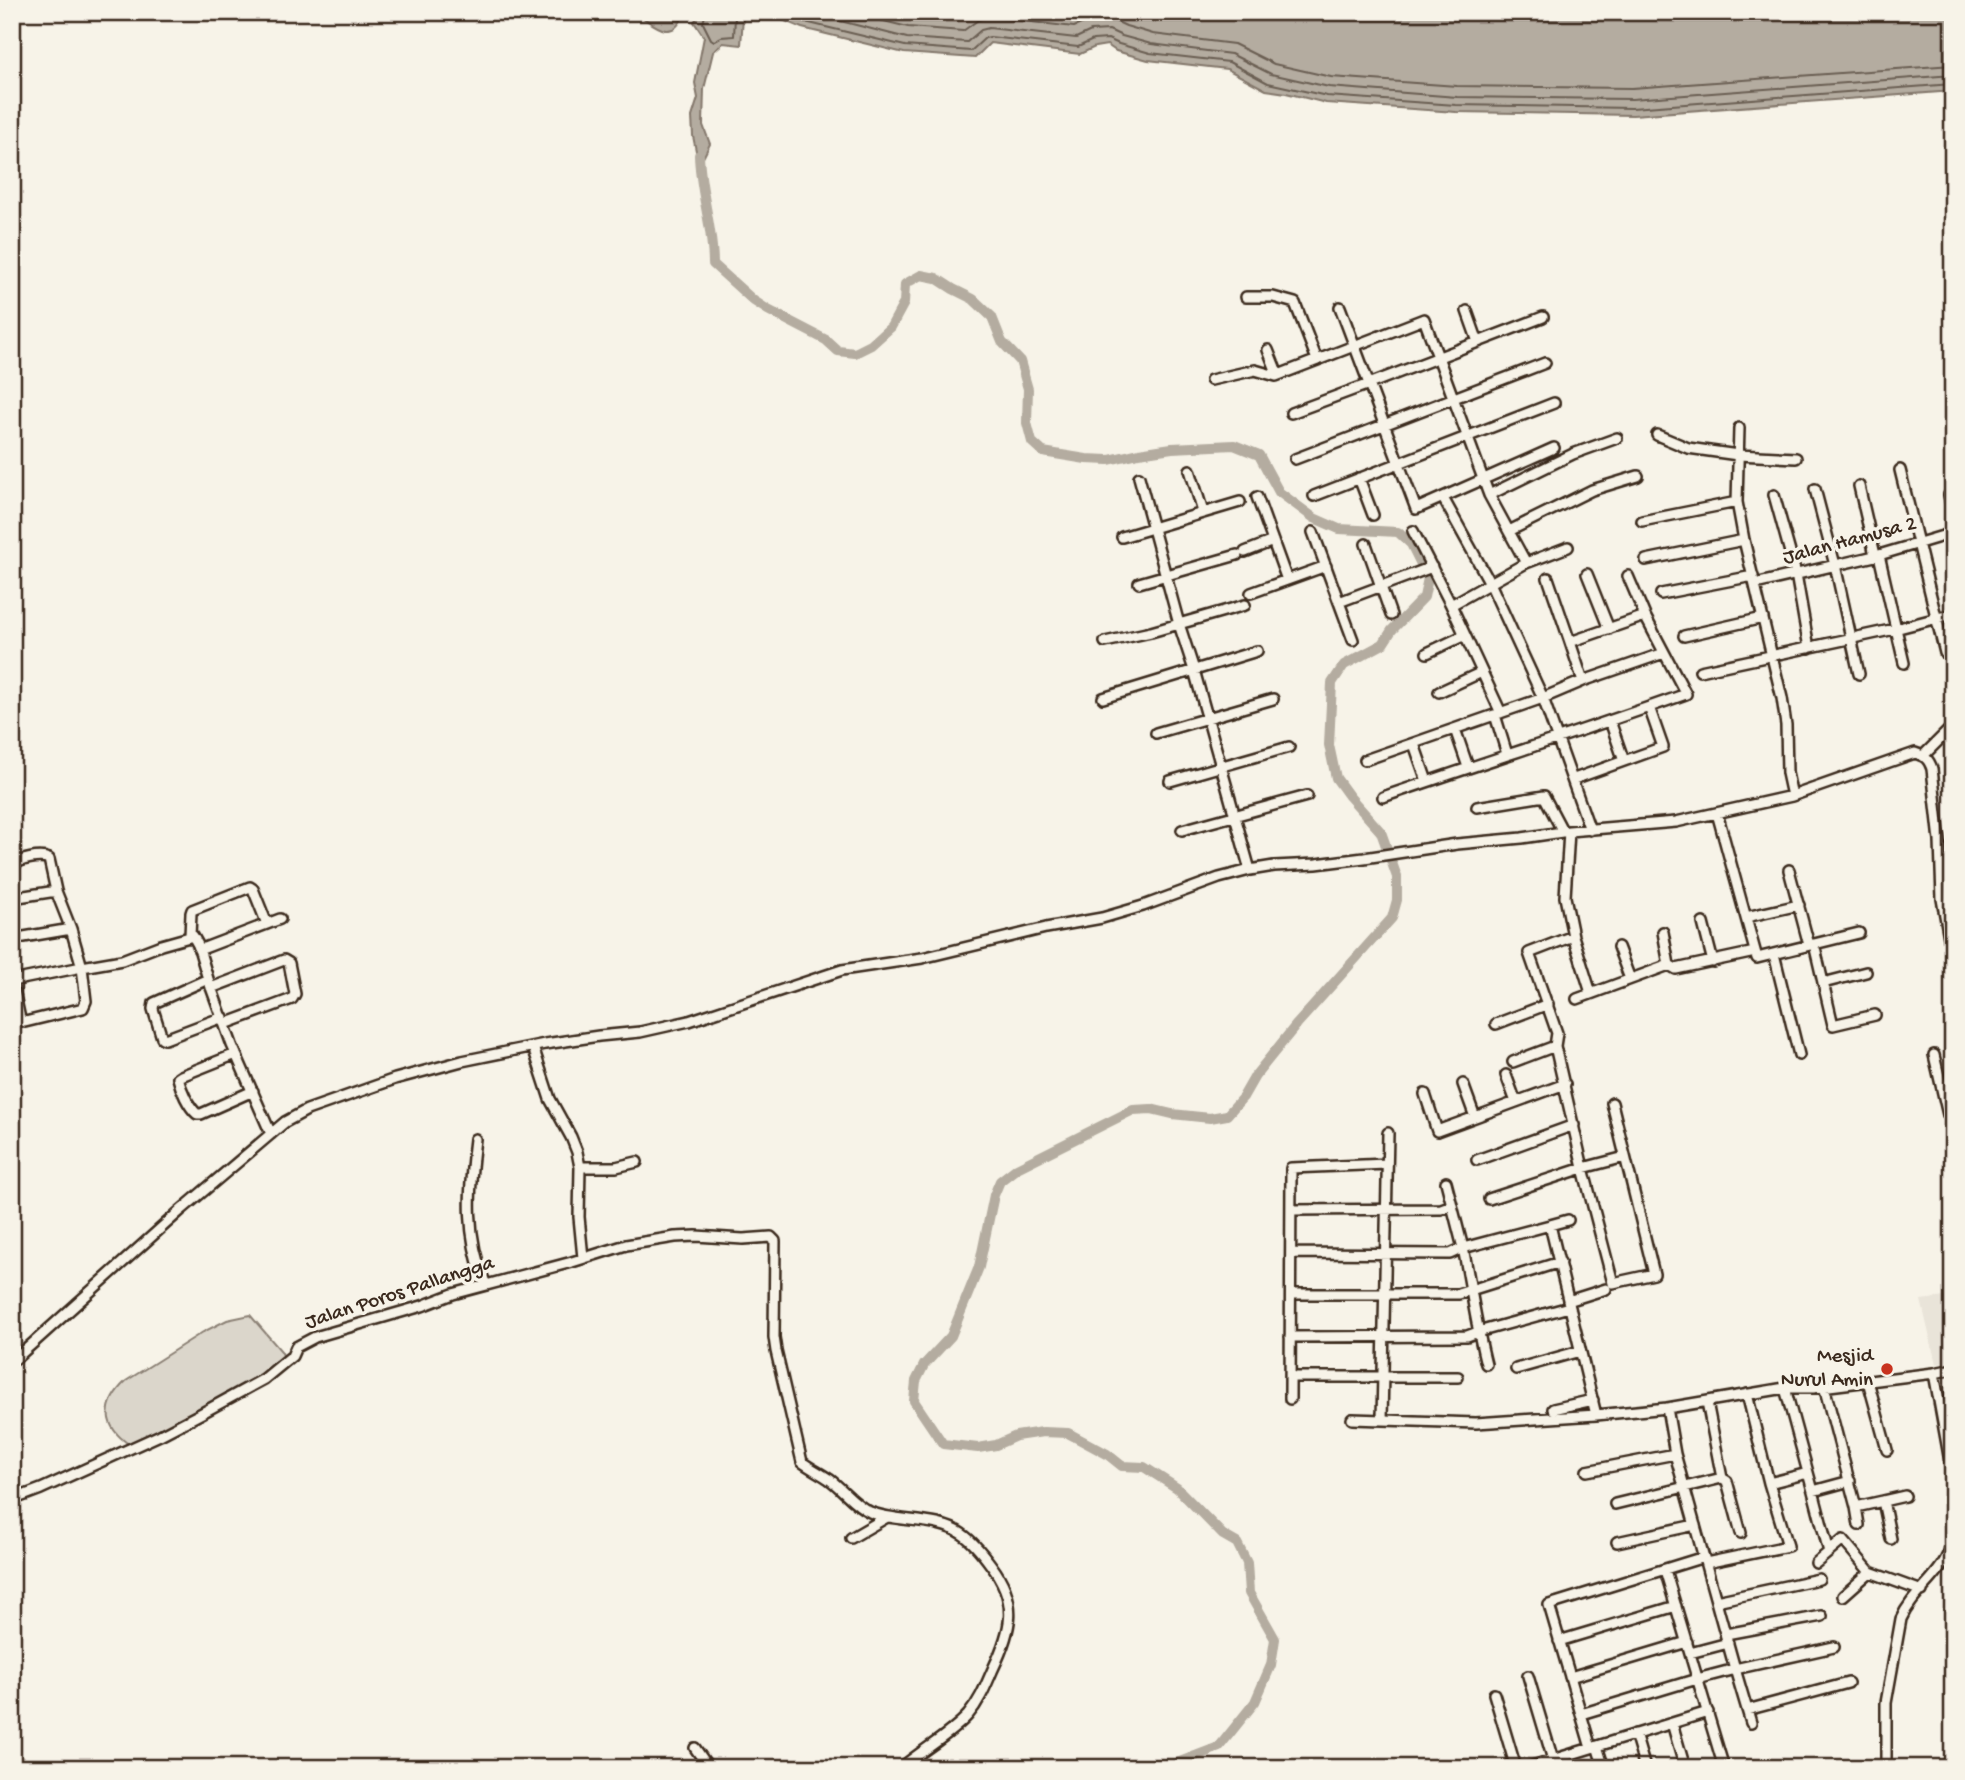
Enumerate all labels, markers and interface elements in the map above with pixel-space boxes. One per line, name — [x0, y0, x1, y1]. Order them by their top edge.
street label: Jalan Hamusa 2 — [1781, 512, 1919, 572]
street label: Jalan Poros Pallangga — [302, 1251, 499, 1336]
place label: Mesjid Nurul Amin — [1781, 1345, 1875, 1394]
marker: Mesjid Nurul Amin — [1879, 1361, 1895, 1377]

